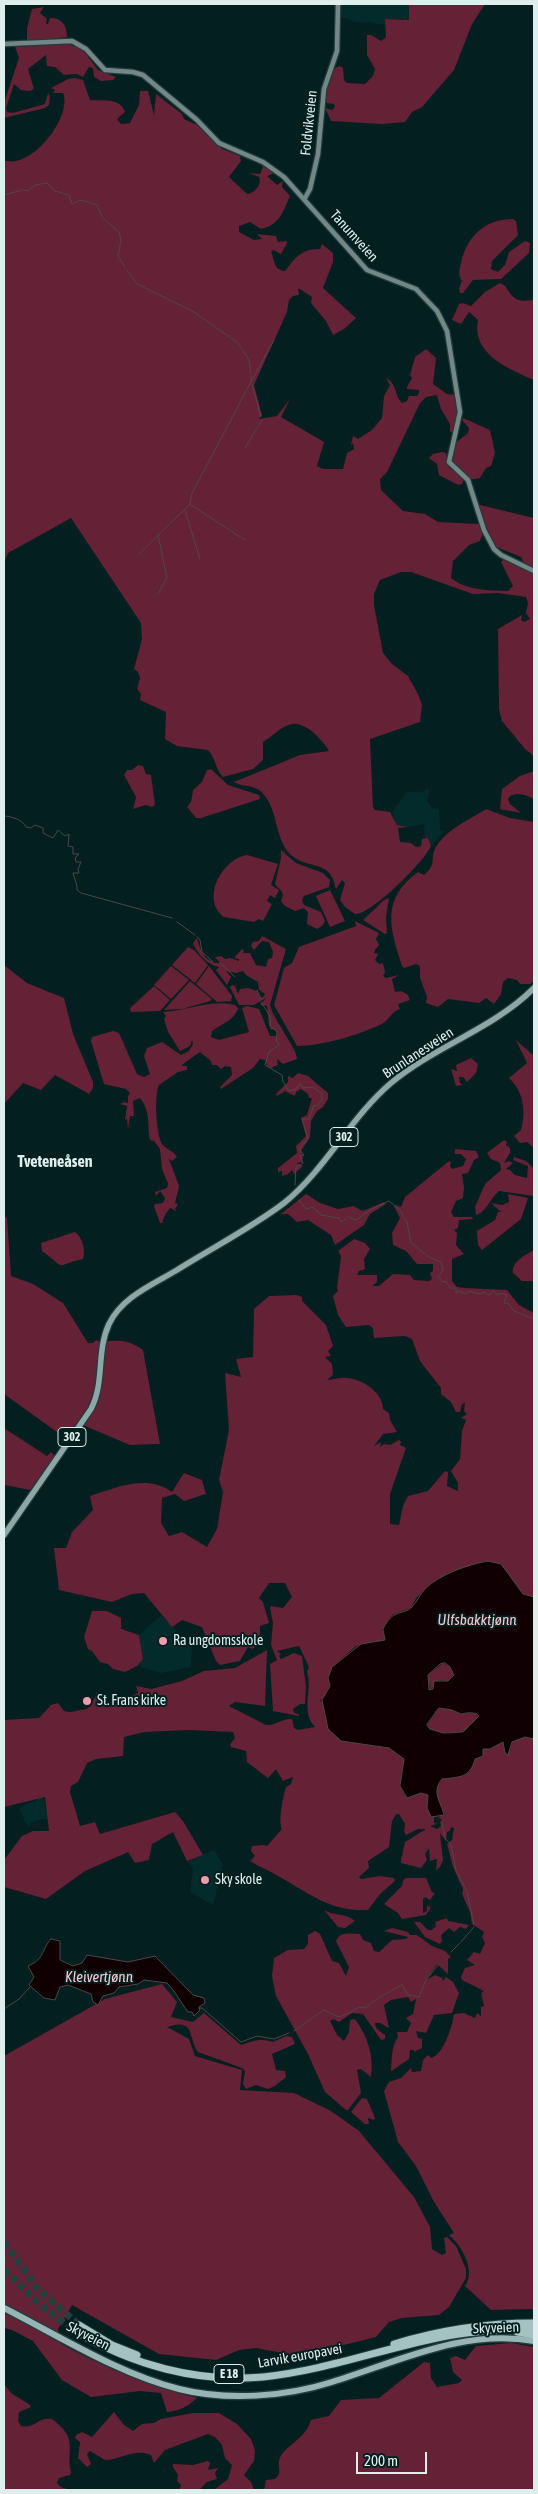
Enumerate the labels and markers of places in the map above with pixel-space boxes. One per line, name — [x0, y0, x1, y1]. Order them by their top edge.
place label: Ra ungdomsskole — [173, 1633, 263, 1649]
marker: Ra ungdomsskole — [157, 1635, 169, 1647]
place label: St. Frans kirke — [97, 1693, 166, 1709]
marker: St. Frans kirke — [81, 1695, 93, 1707]
place label: Sky skole — [215, 1872, 262, 1888]
marker: Sky skole — [199, 1874, 211, 1886]

